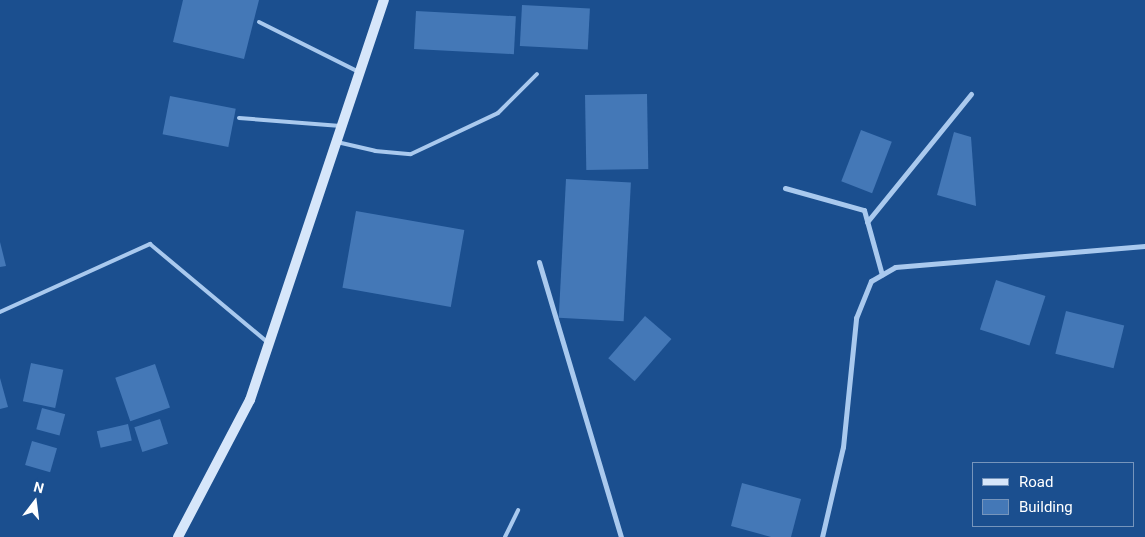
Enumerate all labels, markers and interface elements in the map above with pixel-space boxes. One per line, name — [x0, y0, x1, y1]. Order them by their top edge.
legend — [972, 462, 1135, 527]
text: Road — [1019, 473, 1053, 491]
north arrow — [10, 477, 60, 527]
text: N — [32, 479, 46, 497]
text: Building — [1019, 498, 1073, 516]

